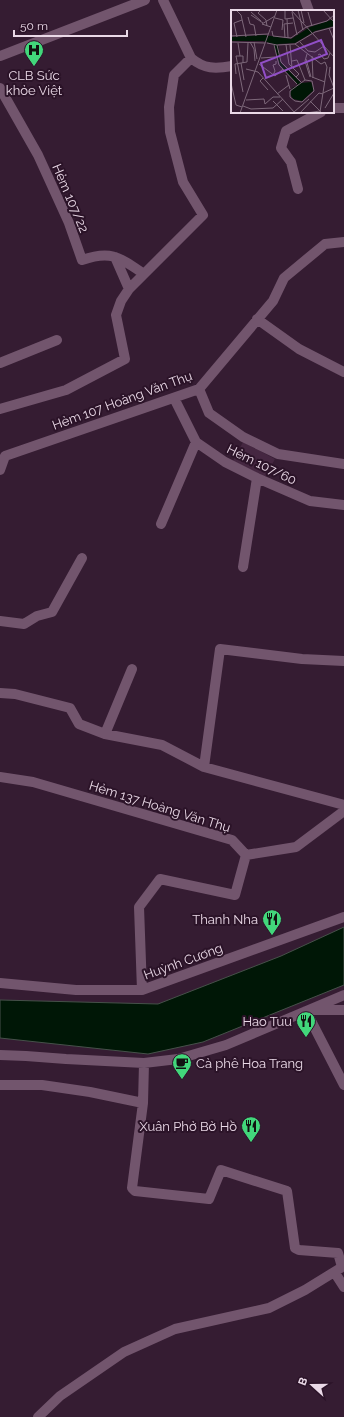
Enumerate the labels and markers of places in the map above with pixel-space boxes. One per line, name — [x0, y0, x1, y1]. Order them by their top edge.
hospital icon: CLB Sức khỏe Việt — [23, 39, 45, 67]
place label: CLB Sức khỏe Việt — [6, 68, 63, 98]
restaurant icon: Thanh Nha — [261, 908, 283, 936]
place label: Thanh Nha — [192, 912, 258, 927]
restaurant icon: Hao Tuu — [295, 1010, 317, 1038]
place label: Hao Tuu — [242, 1014, 292, 1029]
cafe icon: Cà phê Hoa Trang — [171, 1052, 193, 1080]
place label: Cà phê Hoa Trang — [196, 1056, 303, 1071]
restaurant icon: Xuân Phở Bờ Hồ — [240, 1115, 262, 1143]
place label: Xuân Phở Bờ Hồ — [140, 1119, 237, 1134]

